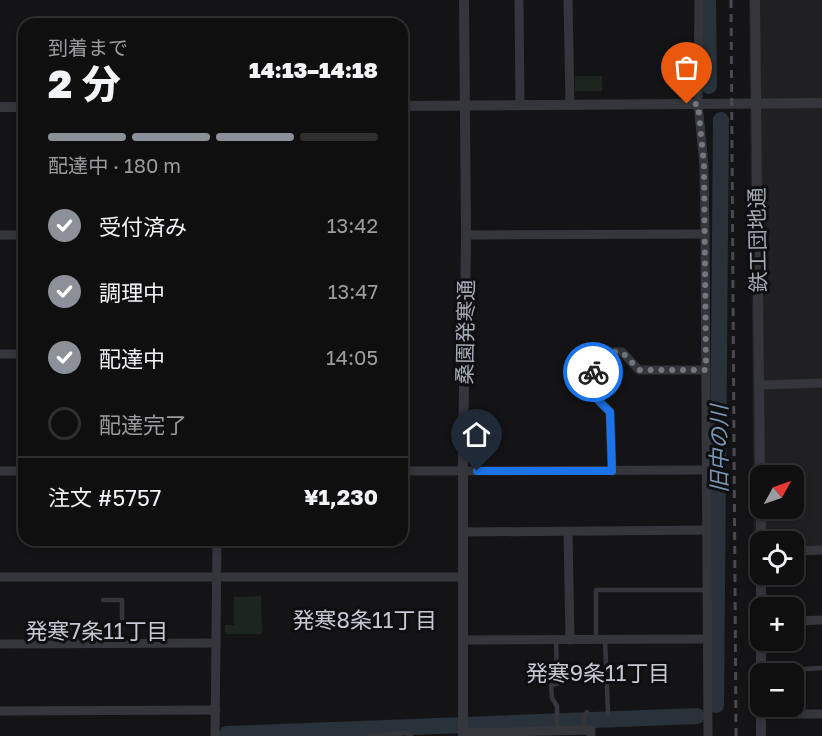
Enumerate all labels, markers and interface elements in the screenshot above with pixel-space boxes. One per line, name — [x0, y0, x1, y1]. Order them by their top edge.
text: 到着まで — [48, 35, 128, 59]
pin — [661, 42, 712, 104]
icon: bag — [670, 51, 703, 84]
text: 14:13–14:18 — [249, 56, 378, 83]
text: 2 分 — [48, 60, 121, 107]
text: 配達中 · 180 m — [48, 153, 181, 177]
street label: 鉄工団地通 — [743, 187, 771, 293]
icon: check — [48, 209, 81, 242]
text: 受付済み — [99, 213, 187, 240]
text: 13:42 — [327, 213, 378, 237]
icon: check — [48, 275, 81, 308]
text: 調理中 — [99, 279, 165, 306]
text: 13:47 — [328, 279, 378, 303]
street label: 桑園発寒通 — [451, 279, 479, 385]
icon: check — [48, 341, 81, 374]
courier — [563, 342, 623, 402]
text: 配達中 — [99, 345, 165, 372]
text: 14:05 — [326, 345, 378, 369]
icon: bike — [577, 356, 610, 389]
water label: 旧中の川 — [705, 403, 732, 493]
pin — [451, 409, 502, 471]
text: 配達完了 — [99, 411, 187, 438]
icon: home — [460, 418, 493, 451]
north arrow — [750, 465, 804, 519]
map controls — [750, 465, 804, 717]
text: ¥1,230 — [304, 483, 378, 510]
text: 注文 #5757 — [48, 484, 161, 511]
button: locate — [750, 531, 804, 585]
button: + — [750, 597, 804, 651]
district label: 発寒8条11丁目 — [293, 606, 437, 633]
district label: 発寒7条11丁目 — [25, 617, 169, 644]
district label: 発寒9条11丁目 — [526, 659, 670, 686]
button: − — [750, 663, 804, 717]

